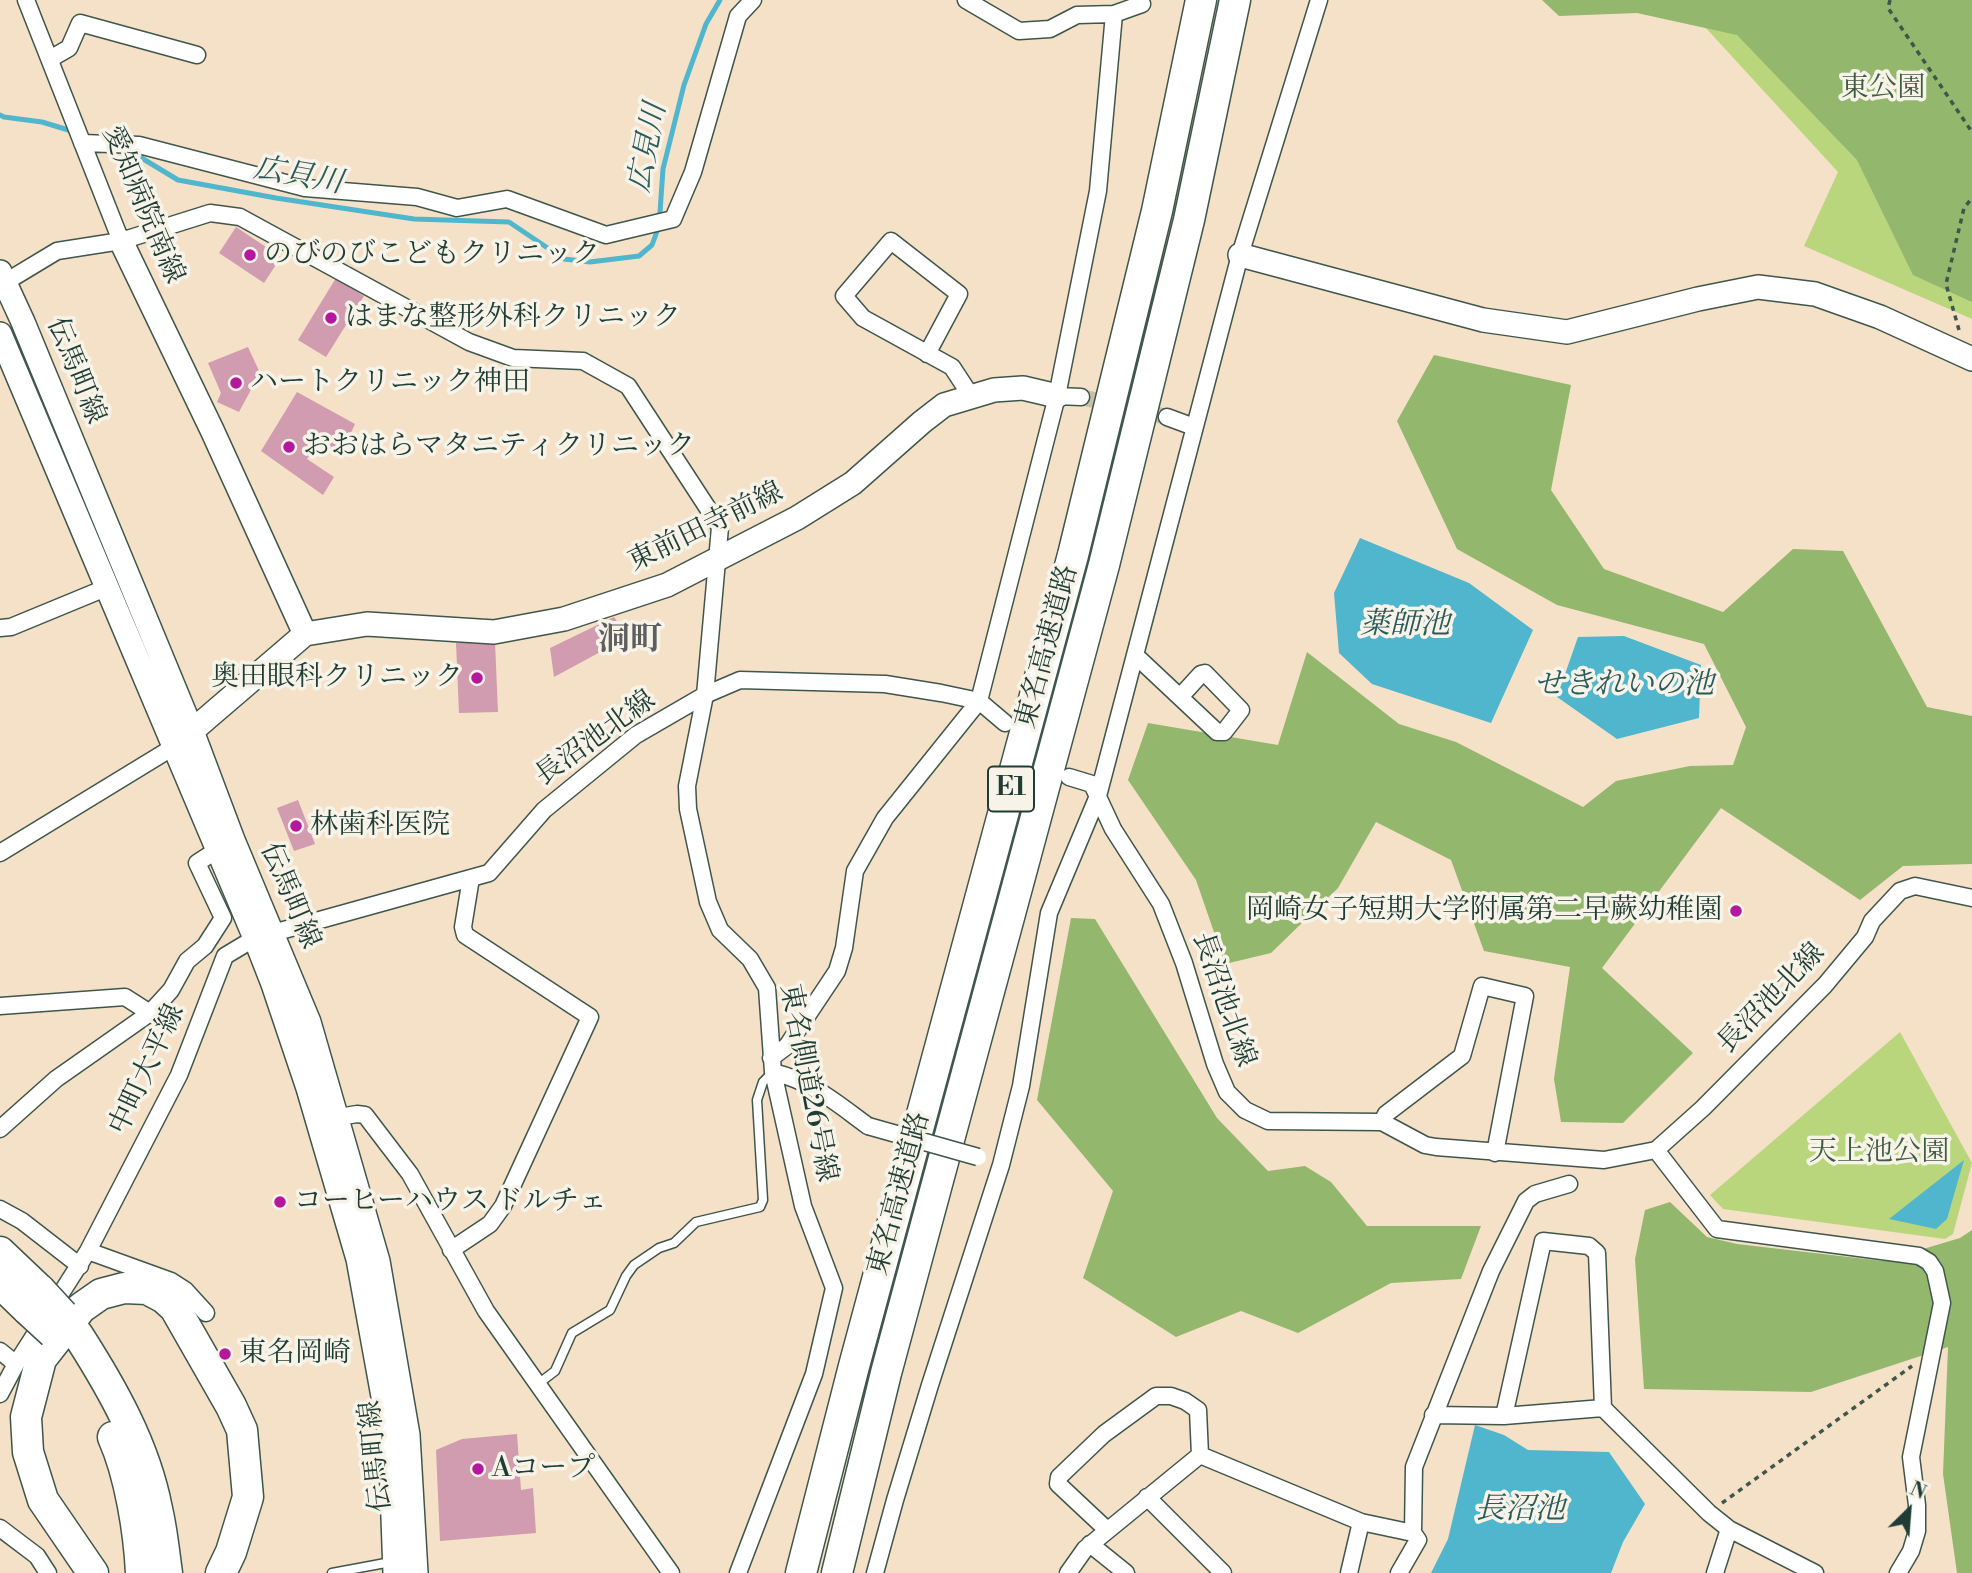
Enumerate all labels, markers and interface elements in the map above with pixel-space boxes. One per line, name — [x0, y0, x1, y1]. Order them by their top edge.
park label: 東公園 — [1841, 72, 1925, 106]
water label: 広見川 — [623, 100, 675, 196]
street label: 愛知病院南線 — [94, 121, 190, 289]
water label: 広貝川 — [251, 151, 345, 203]
place label: のびのびこどもクリニック — [264, 238, 600, 272]
marker: のびのびこどもクリニック — [242, 247, 258, 263]
place label: はまな整形外科クリニック — [345, 301, 681, 335]
marker: はまな整形外科クリニック — [323, 310, 339, 326]
street label: 伝馬町線 — [38, 313, 112, 429]
place label: ハートクリニック神田 — [250, 366, 530, 400]
marker: ハートクリニック神田 — [228, 375, 244, 391]
place label: おおはらマタニティクリニック — [303, 430, 695, 464]
marker: おおはらマタニティクリニック — [281, 439, 297, 455]
street label: 東前田寺前線 — [623, 476, 789, 580]
street label: 東名高速道路 — [1010, 562, 1086, 732]
water label: 薬師池 — [1360, 608, 1450, 644]
district label: 洞町 — [598, 622, 662, 660]
place label: 奥田眼科クリニック — [211, 661, 463, 695]
water label: せきれいの池 — [1534, 668, 1714, 704]
marker: 奥田眼科クリニック — [469, 670, 485, 686]
street label: 長沼池北線 — [529, 684, 663, 794]
road number: E1 — [988, 766, 1034, 811]
place label: 林歯科医院 — [310, 809, 450, 843]
marker: 林歯科医院 — [288, 818, 304, 834]
street label: 伝馬町線 — [252, 838, 326, 954]
place label: 岡崎女子短期大学附属第二早蕨幼稚園 — [1246, 894, 1722, 928]
marker: 岡崎女子短期大学附属第二早蕨幼稚園 — [1728, 903, 1744, 919]
street label: 長沼池北線 — [1184, 928, 1262, 1072]
street label: 長沼池北線 — [1711, 937, 1833, 1061]
street label: 東名側道26号線 — [771, 981, 843, 1185]
street label: 中町大平線 — [103, 999, 193, 1141]
street label: 東名高速道路 — [862, 1109, 938, 1279]
park label: 天上池公園 — [1809, 1136, 1949, 1170]
place label: コーヒーハウス ドルチェ — [294, 1185, 607, 1219]
marker: コーヒーハウス ドルチェ — [272, 1194, 288, 1210]
place label: 東名岡崎 — [239, 1337, 351, 1371]
marker: 東名岡崎 — [217, 1346, 233, 1362]
street label: 伝馬町線 — [354, 1399, 400, 1513]
place label: Aコープ — [492, 1452, 595, 1486]
marker: Aコープ — [470, 1461, 486, 1477]
north arrow — [1874, 1475, 1944, 1545]
text: N — [1906, 1477, 1930, 1505]
water label: 長沼池 — [1475, 1493, 1565, 1529]

